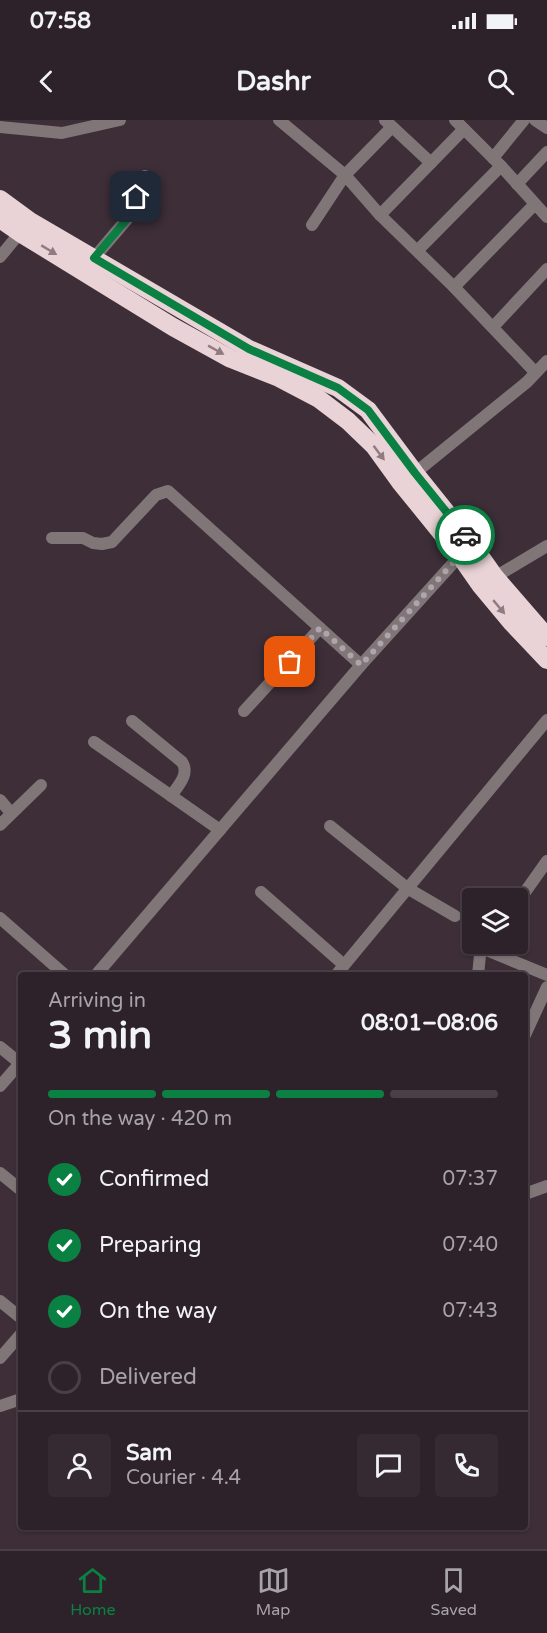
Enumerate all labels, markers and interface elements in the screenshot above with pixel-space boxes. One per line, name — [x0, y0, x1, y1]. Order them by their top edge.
text: 07:58 — [30, 8, 91, 34]
icon: back — [30, 65, 63, 98]
text: Dashr — [236, 65, 311, 98]
icon: search — [484, 65, 517, 98]
pin — [110, 171, 161, 222]
icon: home — [119, 180, 152, 213]
one-way arrow — [41, 245, 57, 256]
one-way arrow — [208, 345, 225, 355]
one-way arrow — [373, 445, 385, 461]
courier — [435, 505, 495, 565]
icon: car — [449, 519, 482, 552]
one-way arrow — [492, 599, 505, 615]
pin — [264, 636, 315, 687]
icon: bag — [273, 645, 306, 678]
map controls — [462, 888, 528, 954]
button: layers — [462, 888, 528, 954]
text: Arriving in — [48, 989, 146, 1013]
text: 08:01–08:06 — [361, 1010, 498, 1036]
text: 3 min — [48, 1012, 152, 1059]
text: On the way · 420 m — [48, 1107, 232, 1131]
icon: check — [48, 1163, 81, 1196]
text: Confirmed — [99, 1166, 209, 1192]
text: 07:37 — [443, 1167, 498, 1191]
icon: check — [48, 1229, 81, 1262]
text: Preparing — [99, 1232, 202, 1258]
text: 07:40 — [443, 1233, 498, 1257]
icon: check — [48, 1295, 81, 1328]
text: On the way — [99, 1298, 217, 1324]
text: 07:43 — [443, 1299, 498, 1323]
text: Delivered — [99, 1364, 197, 1390]
button: person — [48, 1434, 111, 1497]
button: chat — [357, 1434, 420, 1497]
button: phone — [435, 1434, 498, 1497]
text: Sam — [126, 1440, 172, 1466]
text: Courier · 4.4 — [126, 1466, 241, 1490]
tab: Home — [70, 1564, 115, 1620]
tab: Map — [256, 1564, 290, 1620]
tab: Saved — [431, 1564, 477, 1620]

